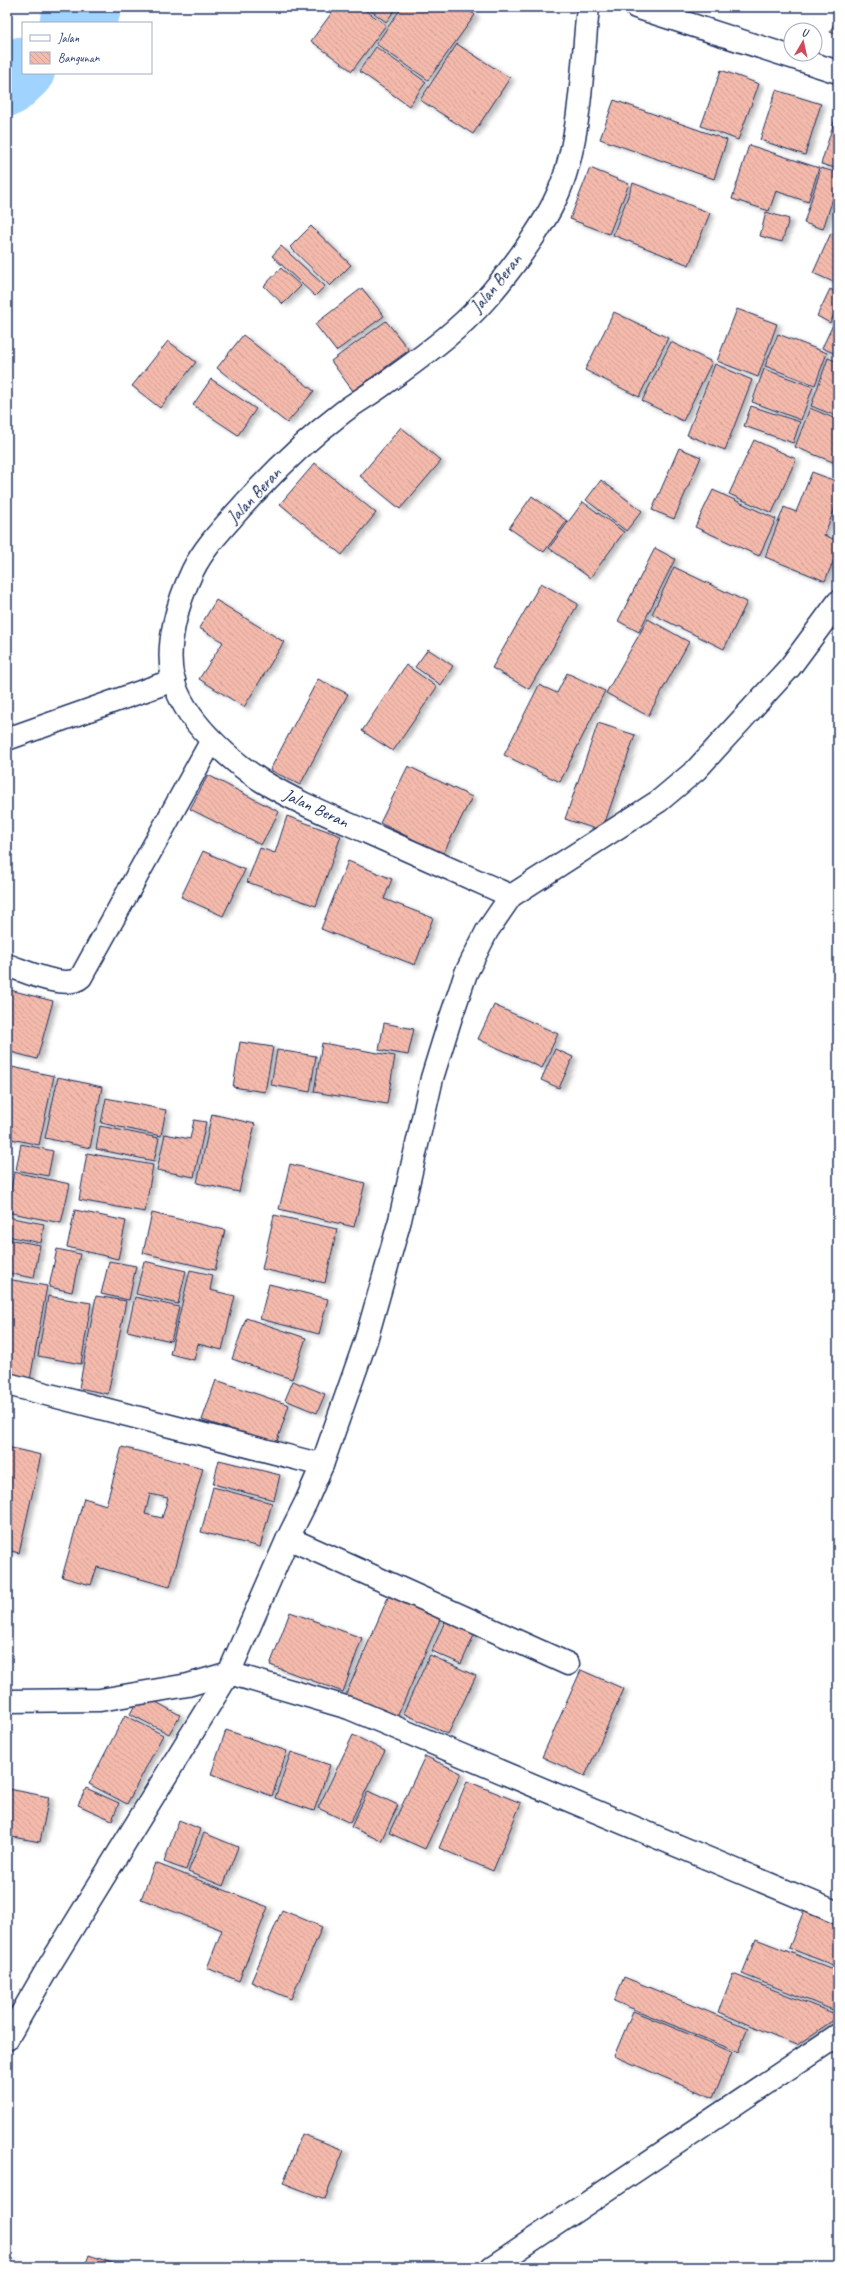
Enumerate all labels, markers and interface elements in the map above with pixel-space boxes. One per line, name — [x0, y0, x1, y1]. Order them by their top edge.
legend — [22, 22, 152, 74]
north arrow — [783, 22, 823, 62]
text: U — [801, 25, 811, 40]
text: Jalan — [57, 30, 80, 46]
text: Bangunan — [58, 50, 100, 66]
street label: Jalan Beran — [465, 248, 527, 317]
street label: Jalan Beran — [222, 461, 286, 528]
street label: Jalan Beran — [279, 783, 353, 833]

